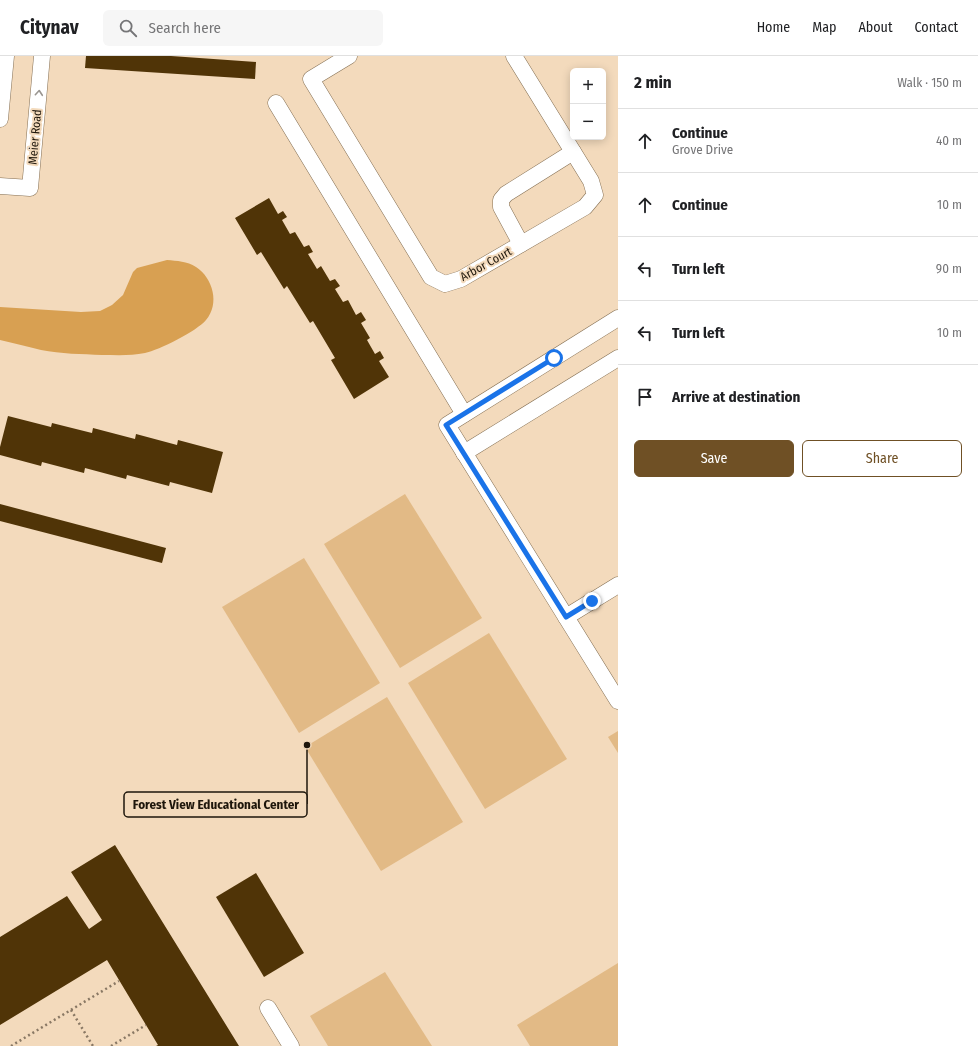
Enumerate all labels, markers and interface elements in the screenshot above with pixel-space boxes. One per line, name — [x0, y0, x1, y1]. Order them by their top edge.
search box — [103, 10, 383, 46]
text: Citynav — [20, 16, 79, 39]
icon: search — [117, 17, 139, 39]
text: Search here — [149, 19, 221, 37]
text: Home — [757, 19, 790, 36]
text: Map — [812, 19, 836, 36]
text: About — [858, 19, 893, 36]
text: Contact — [915, 19, 958, 36]
map controls — [570, 68, 606, 140]
button: + — [570, 68, 606, 104]
text: 2 min — [634, 72, 672, 93]
text: Walk · 150 m — [897, 75, 962, 90]
one-way arrow — [34, 90, 43, 96]
button: − — [570, 104, 606, 140]
street label: Meier Road — [26, 109, 44, 165]
text: Continue — [672, 124, 728, 142]
icon: ahead — [634, 130, 656, 152]
text: 40 m — [936, 133, 962, 148]
text: Grove Drive — [672, 142, 733, 157]
icon: ahead — [634, 194, 656, 216]
text: Continue — [672, 196, 728, 214]
text: 10 m — [937, 197, 962, 212]
street label: Arbor Court — [458, 244, 514, 284]
icon: left — [634, 258, 656, 280]
text: Turn left — [672, 260, 725, 278]
text: 90 m — [936, 261, 962, 276]
icon: left — [634, 322, 656, 344]
text: Turn left — [672, 324, 725, 342]
text: 10 m — [937, 325, 962, 340]
route start — [545, 349, 563, 367]
icon: arrive — [634, 386, 656, 408]
text: Arrive at destination — [672, 388, 800, 406]
button: Save — [634, 440, 794, 477]
button: Share — [802, 440, 962, 477]
route end — [583, 592, 601, 610]
callout: Forest View Educational Center — [124, 792, 307, 817]
text: Forest View Educational Center — [133, 797, 299, 812]

